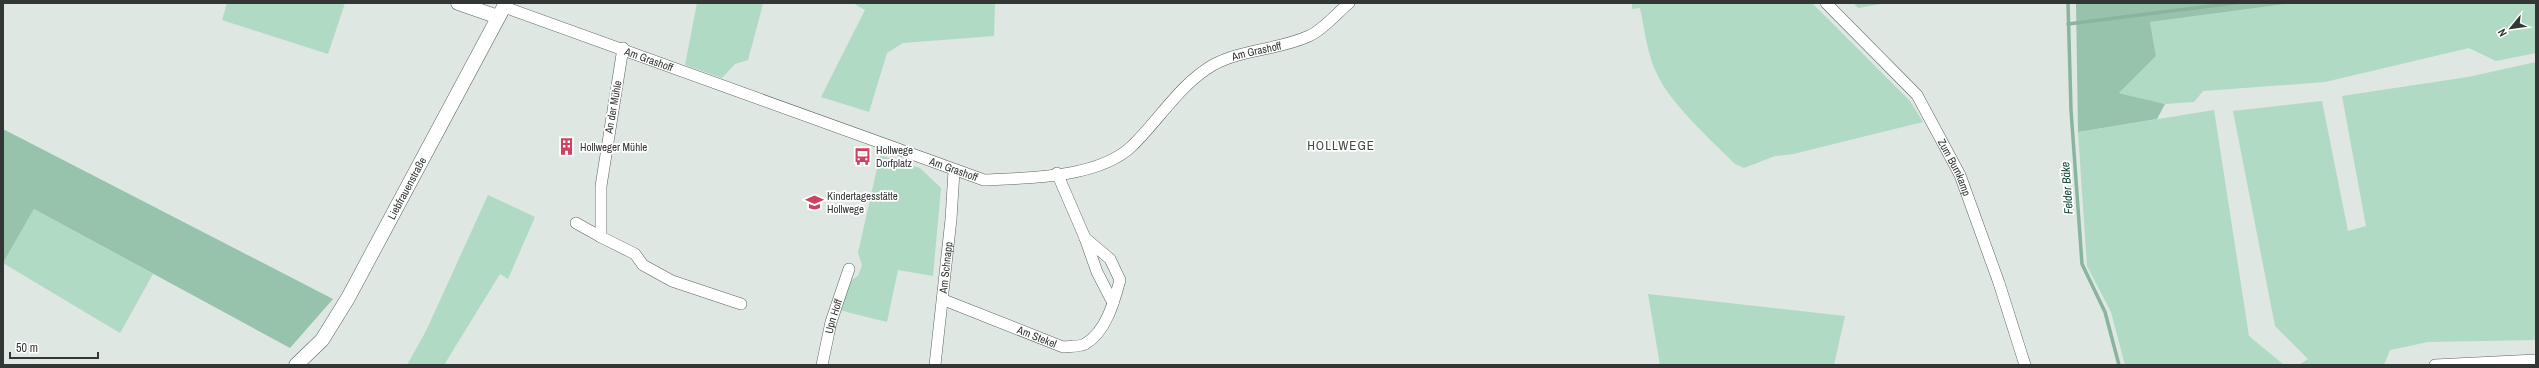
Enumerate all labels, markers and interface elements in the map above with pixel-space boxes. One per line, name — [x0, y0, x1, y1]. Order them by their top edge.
north arrow — [2491, 8, 2531, 48]
text: N — [2495, 27, 2510, 39]
street label: Am Grashoff — [1229, 38, 1283, 64]
street label: Am Grashoff — [622, 44, 675, 74]
street label: An der Mühle — [601, 79, 625, 136]
street label: Zum Burnkamp — [1935, 136, 1974, 198]
building icon: Hollweger Mühle — [557, 137, 577, 157]
district label: HOLLWEGE — [1307, 137, 1375, 154]
place label: Hollweger Mühle — [580, 140, 647, 154]
place label: Hollwege Dorfplatz — [876, 143, 913, 170]
bus stop icon: Hollwege Dorfplatz — [853, 146, 873, 166]
street label: Am Grashoff — [927, 154, 980, 184]
street label: Liebfrauenstraße — [384, 155, 429, 222]
water label: Felder Bäke — [2057, 161, 2077, 215]
place label: Kindertagesstätte Hollwege — [827, 189, 898, 216]
school or university icon: Kindertagesstätte Hollwege — [804, 192, 824, 212]
street label: Am Schnapp — [936, 241, 955, 295]
street label: Upn Hoff — [822, 297, 845, 335]
street label: Am Stekel — [1014, 322, 1059, 351]
scale bar — [10, 334, 98, 360]
text: 50 m — [16, 340, 38, 356]

